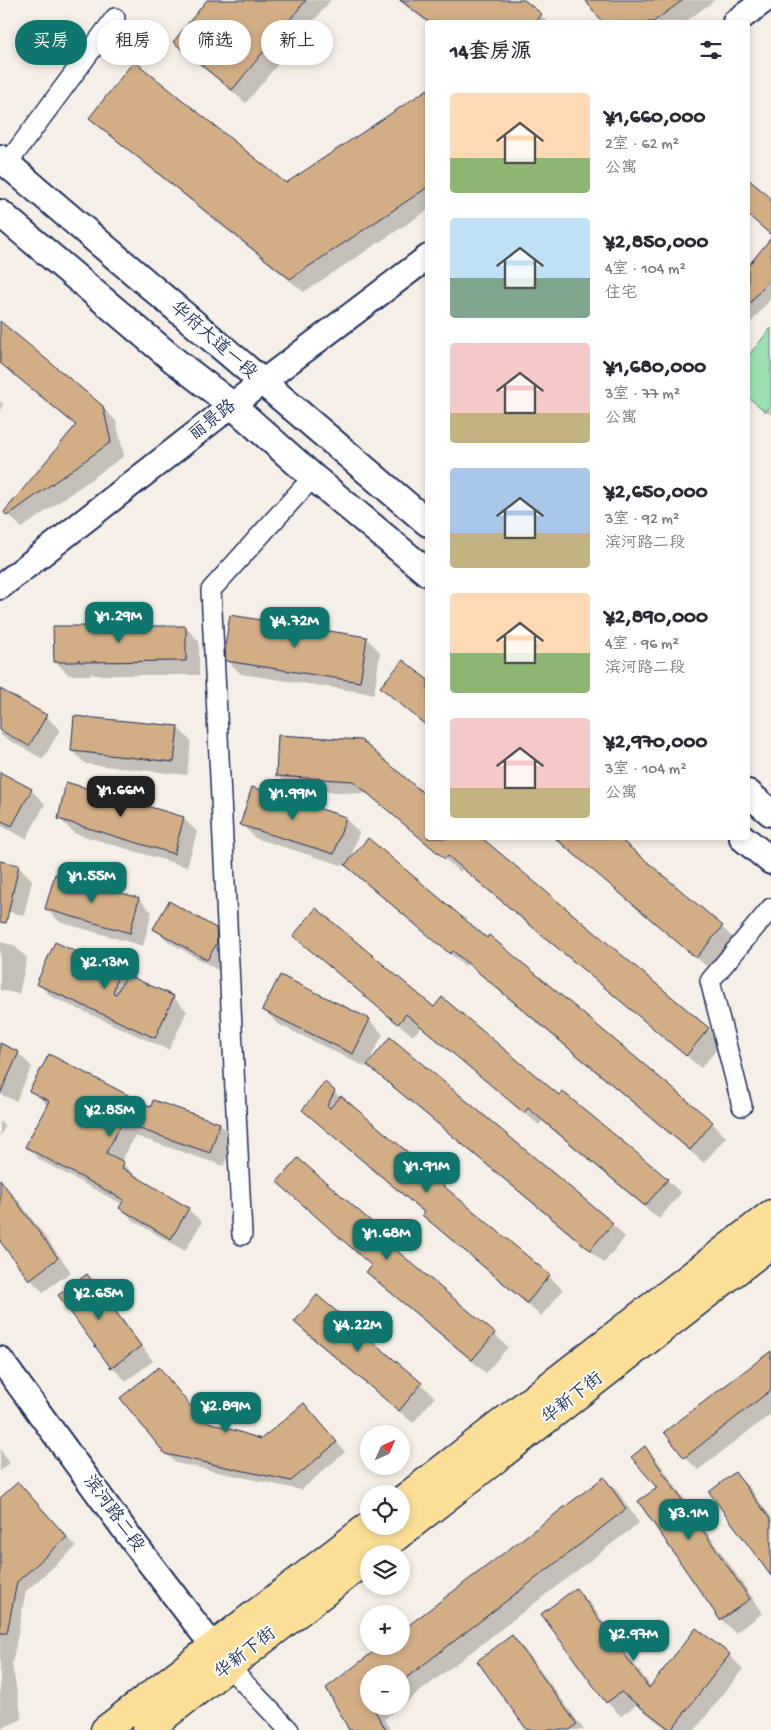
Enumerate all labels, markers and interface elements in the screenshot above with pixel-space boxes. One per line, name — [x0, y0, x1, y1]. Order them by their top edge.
chip: 买房 — [15, 20, 87, 65]
chip: 租房 — [97, 20, 169, 65]
chip: 筛选 — [179, 20, 251, 65]
chip: 新上 — [261, 20, 333, 65]
icon: filters — [697, 36, 725, 64]
text: 14套房源 — [450, 41, 531, 66]
text: ¥1,660,000 — [605, 106, 705, 131]
icon: home — [490, 113, 550, 173]
text: 2室 · 62 m² — [605, 136, 679, 155]
text: 公寓 — [605, 160, 637, 179]
text: ¥2,850,000 — [605, 231, 708, 256]
icon: home — [490, 238, 550, 298]
text: 4室 · 104 m² — [605, 261, 686, 280]
text: 住宅 — [605, 285, 637, 304]
street label: 华府大道一段 — [165, 297, 261, 384]
text: ¥1,680,000 — [605, 356, 706, 381]
icon: home — [490, 363, 550, 423]
text: 3室 · 77 m² — [605, 386, 680, 405]
street label: 丽景路 — [185, 395, 241, 446]
text: 公寓 — [605, 410, 637, 429]
text: ¥2,650,000 — [605, 481, 708, 506]
icon: home — [490, 488, 550, 548]
text: 3室 · 92 m² — [605, 511, 679, 530]
text: 滨河路二段 — [605, 535, 685, 554]
pin: ¥1.29M — [78, 602, 160, 644]
pin: ¥4.72M — [254, 606, 336, 649]
text: ¥2,890,000 — [605, 606, 708, 631]
text: ¥1.29M — [96, 608, 142, 627]
text: ¥4.72M — [271, 613, 319, 632]
icon: home — [490, 613, 550, 673]
text: 4室 · 96 m² — [605, 636, 679, 655]
text: 滨河路二段 — [605, 660, 685, 679]
text: ¥2,970,000 — [605, 731, 707, 756]
icon: home — [490, 738, 550, 798]
text: 3室 · 104 m² — [605, 761, 687, 780]
pin: ¥1.66M — [80, 776, 162, 818]
pin: ¥1.99M — [252, 778, 334, 821]
text: ¥1.66M — [98, 782, 144, 801]
text: ¥1.99M — [270, 785, 316, 804]
text: 公寓 — [605, 785, 637, 804]
pin: ¥1.55M — [51, 862, 133, 904]
text: ¥1.55M — [69, 868, 115, 887]
pin: ¥2.13M — [64, 948, 146, 990]
text: ¥2.13M — [82, 954, 128, 973]
pin: ¥2.85M — [69, 1096, 151, 1138]
text: ¥2.85M — [86, 1102, 134, 1121]
pin: ¥1.91M — [386, 1152, 468, 1194]
text: ¥1.91M — [405, 1158, 449, 1177]
pin: ¥1.68M — [346, 1218, 428, 1261]
text: ¥1.68M — [364, 1225, 410, 1244]
pin: ¥2.65M — [58, 1278, 140, 1321]
text: ¥2.65M — [75, 1285, 123, 1304]
pin: ¥4.22M — [317, 1310, 399, 1353]
text: ¥4.22M — [335, 1317, 381, 1336]
street label: 华新下街 — [538, 1368, 608, 1429]
pin: ¥2.89M — [185, 1392, 267, 1434]
text: ¥2.89M — [202, 1398, 250, 1417]
north arrow — [360, 1425, 410, 1475]
map controls — [360, 1425, 410, 1715]
street label: 滨河路二段 — [78, 1471, 149, 1557]
button: locate — [360, 1485, 410, 1535]
pin: ¥3.1M — [654, 1498, 724, 1541]
text: ¥3.1M — [670, 1505, 708, 1524]
button: layers — [360, 1545, 410, 1595]
button: + — [360, 1605, 410, 1655]
pin: ¥2.97M — [593, 1620, 675, 1662]
street label: 华新下街 — [211, 1623, 281, 1684]
text: ¥2.97M — [610, 1626, 658, 1645]
button: − — [360, 1665, 410, 1715]

